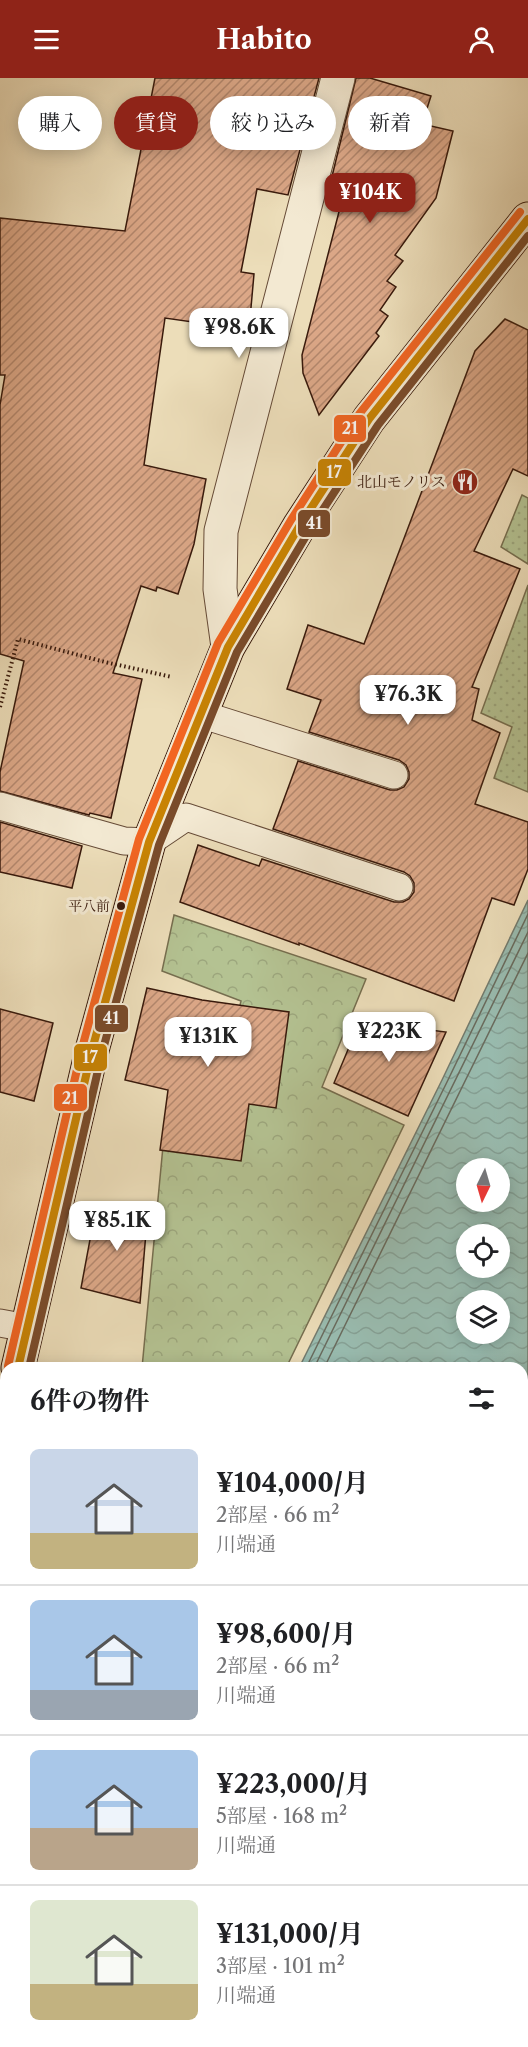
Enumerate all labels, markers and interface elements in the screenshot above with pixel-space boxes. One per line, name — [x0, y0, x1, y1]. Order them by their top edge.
icon: menu — [30, 23, 63, 56]
text: Habito — [216, 23, 312, 56]
icon: person — [465, 23, 498, 56]
chip: 購入 — [18, 96, 102, 150]
chip: 賃貸 — [114, 96, 198, 150]
chip: 絞り込み — [210, 96, 336, 150]
chip: 新着 — [348, 96, 432, 150]
pin: ¥104K — [328, 173, 412, 224]
text: ¥104K — [338, 180, 402, 204]
pin: ¥98.6K — [190, 308, 288, 359]
text: ¥98.6K — [203, 315, 275, 339]
line badge: 21 — [333, 414, 367, 443]
text: 21 — [342, 418, 359, 438]
line badge: 17 — [317, 458, 352, 487]
text: 17 — [326, 462, 342, 482]
restaurant icon: 北山モノリス — [450, 467, 480, 497]
place label: 北山モノリス — [357, 472, 446, 491]
line badge: 41 — [297, 509, 331, 538]
text: 41 — [306, 513, 323, 533]
pin: ¥76.3K — [359, 675, 457, 726]
text: ¥76.3K — [374, 682, 442, 706]
place label: 平八前 — [68, 897, 110, 915]
marker: 平八前 — [115, 900, 127, 912]
line badge: 41 — [94, 1004, 129, 1033]
text: 41 — [103, 1008, 120, 1028]
pin: ¥223K — [347, 1012, 431, 1063]
pin: ¥131K — [166, 1017, 250, 1068]
text: ¥223K — [357, 1019, 421, 1043]
text: ¥131K — [179, 1024, 237, 1048]
line badge: 17 — [73, 1043, 108, 1072]
text: 17 — [82, 1047, 98, 1067]
line badge: 21 — [53, 1083, 88, 1112]
text: 21 — [62, 1088, 79, 1108]
north arrow — [456, 1158, 510, 1212]
map controls — [456, 1158, 510, 1344]
pin: ¥85.1K — [68, 1201, 166, 1252]
text: ¥85.1K — [83, 1208, 151, 1232]
button: locate — [456, 1224, 510, 1278]
button: layers — [456, 1290, 510, 1344]
icon: filters — [465, 1382, 498, 1415]
text: 6件の物件 — [30, 1385, 150, 1417]
text: ¥104,000/月 — [216, 1467, 369, 1499]
icon: home — [78, 1473, 150, 1545]
text: 2部屋 · 66 m² — [216, 1503, 339, 1527]
text: 川端通 — [216, 1532, 276, 1556]
text: ¥98,600/月 — [216, 1618, 356, 1650]
icon: home — [78, 1624, 150, 1696]
text: 2部屋 · 66 m² — [216, 1654, 339, 1678]
text: 川端通 — [216, 1683, 276, 1707]
text: ¥223,000/月 — [216, 1768, 371, 1800]
icon: home — [78, 1774, 150, 1846]
text: 5部屋 · 168 m² — [216, 1804, 347, 1828]
text: 川端通 — [216, 1833, 276, 1857]
text: ¥131,000/月 — [216, 1918, 364, 1950]
icon: home — [78, 1924, 150, 1996]
text: 3部屋 · 101 m² — [216, 1954, 345, 1978]
text: 川端通 — [216, 1983, 276, 2007]

